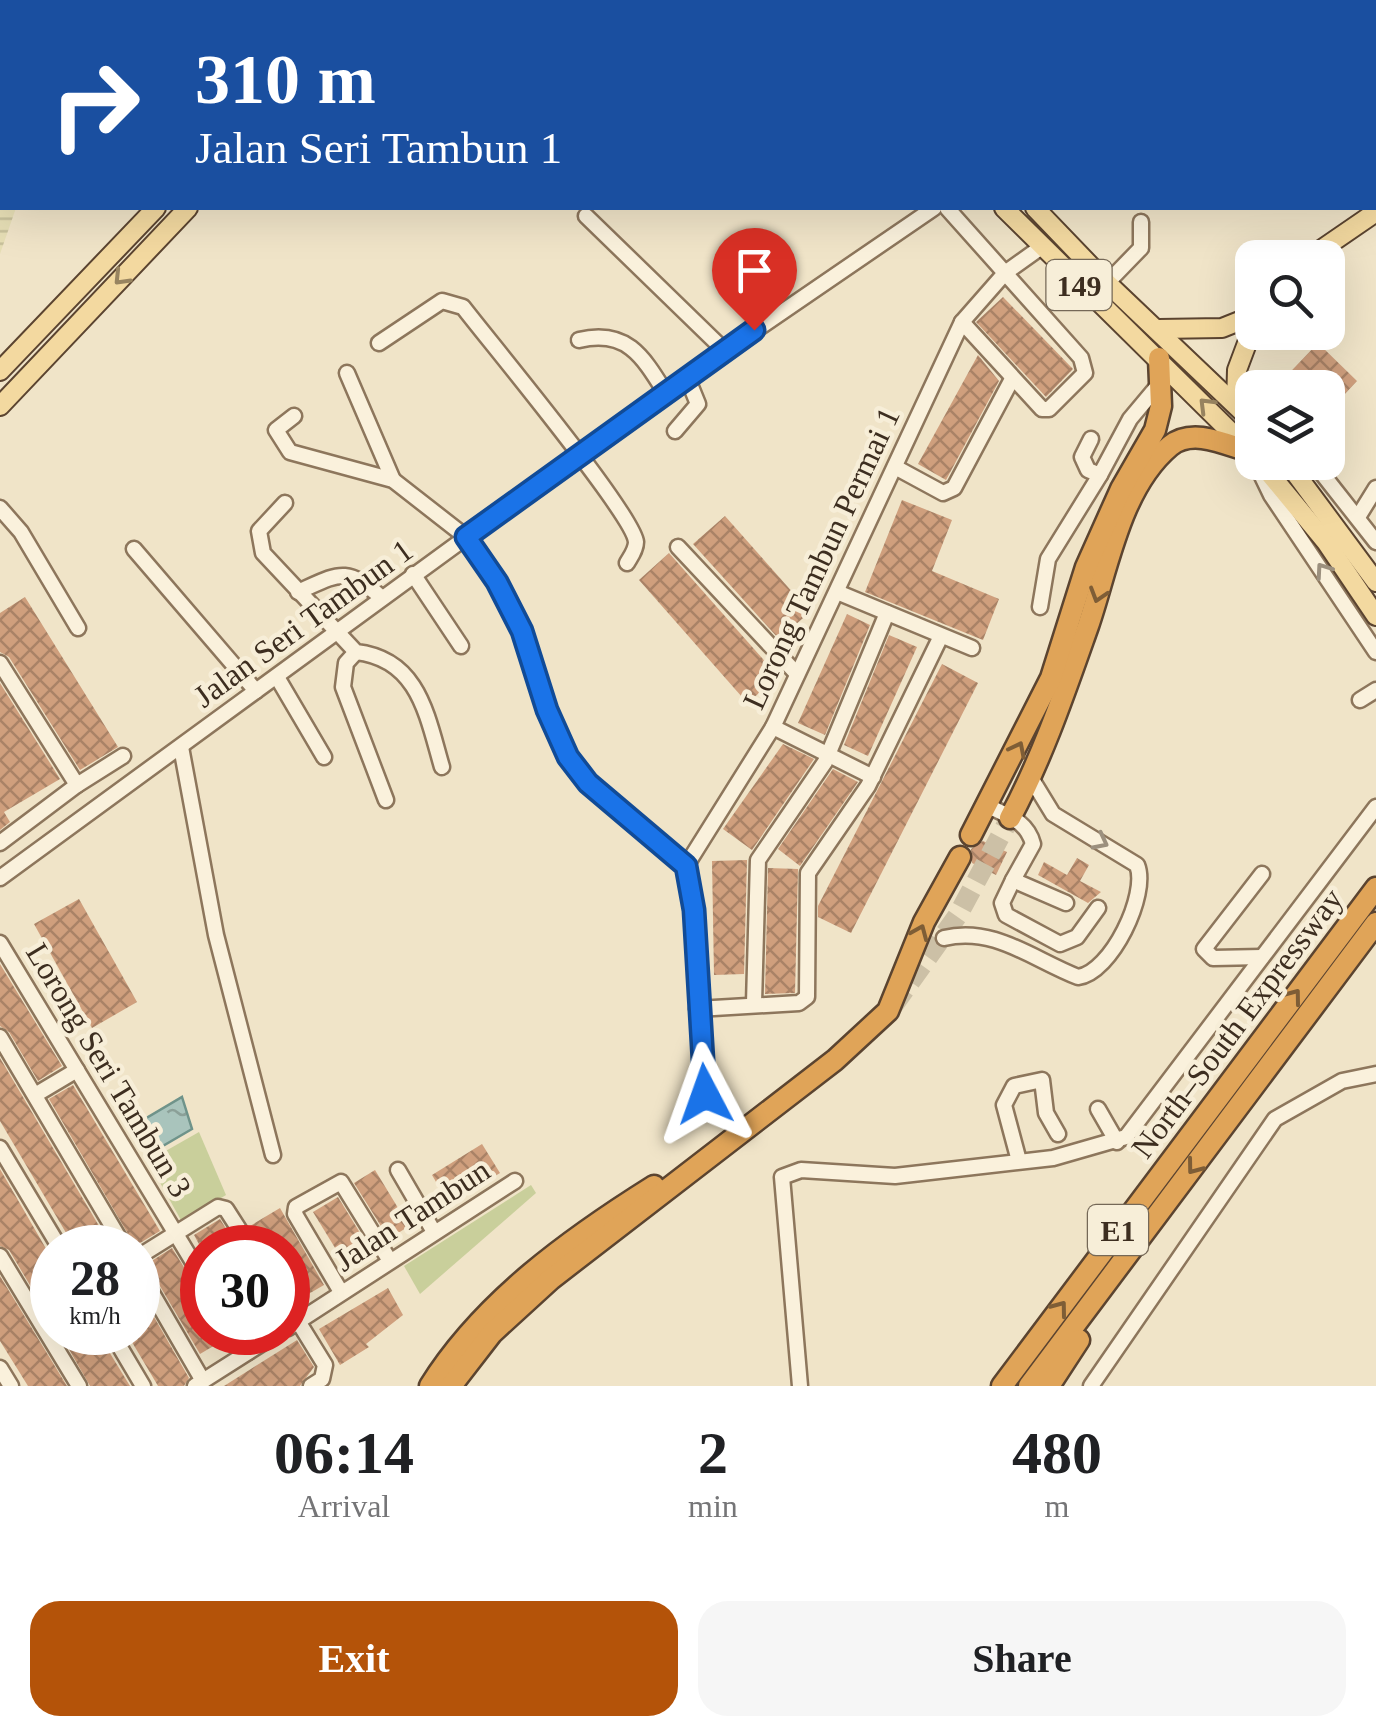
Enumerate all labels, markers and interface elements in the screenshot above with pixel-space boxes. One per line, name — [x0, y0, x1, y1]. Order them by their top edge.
icon: right — [30, 40, 160, 170]
text: 310 m — [195, 41, 376, 118]
text: Jalan Seri Tambun 1 — [195, 123, 562, 173]
pin — [712, 228, 797, 331]
map controls — [1235, 240, 1345, 480]
button: search — [1235, 240, 1345, 350]
icon: arrive — [727, 243, 782, 298]
road number: 149 — [1046, 260, 1112, 310]
one-way arrow — [115, 267, 133, 285]
button: layers — [1235, 370, 1345, 480]
one-way arrow — [1200, 399, 1218, 417]
street label: Lorong Tambun Permai 1 — [735, 401, 907, 715]
street label: Jalan Seri Tambun 1 — [187, 532, 419, 714]
one-way arrow — [1317, 563, 1335, 581]
one-way arrow — [1089, 586, 1110, 603]
one-way arrow — [1006, 742, 1025, 760]
one-way arrow — [1090, 830, 1108, 849]
street label: North–South Expressway — [1124, 881, 1350, 1165]
one-way arrow — [908, 924, 928, 942]
street label: Lorong Seri Tambun 3 — [19, 937, 199, 1203]
one-way arrow — [1283, 989, 1300, 1007]
position arrow — [653, 1042, 757, 1146]
street label: Jalan Tambun — [328, 1152, 496, 1278]
one-way arrow — [1188, 1156, 1205, 1174]
road number: E1 — [1088, 1205, 1148, 1255]
speed limit sign: 30 — [180, 1225, 310, 1355]
text: 28 — [70, 1250, 120, 1306]
one-way arrow — [1048, 1301, 1065, 1319]
text: km/h — [69, 1302, 121, 1329]
text: 06:14 — [274, 1420, 414, 1486]
text: 2 — [698, 1420, 728, 1486]
text: 480 — [1012, 1420, 1102, 1486]
text: Arrival — [298, 1488, 390, 1524]
text: min — [688, 1488, 738, 1524]
text: m — [1044, 1488, 1069, 1524]
button: Exit — [30, 1601, 678, 1716]
button: Share — [698, 1601, 1346, 1716]

